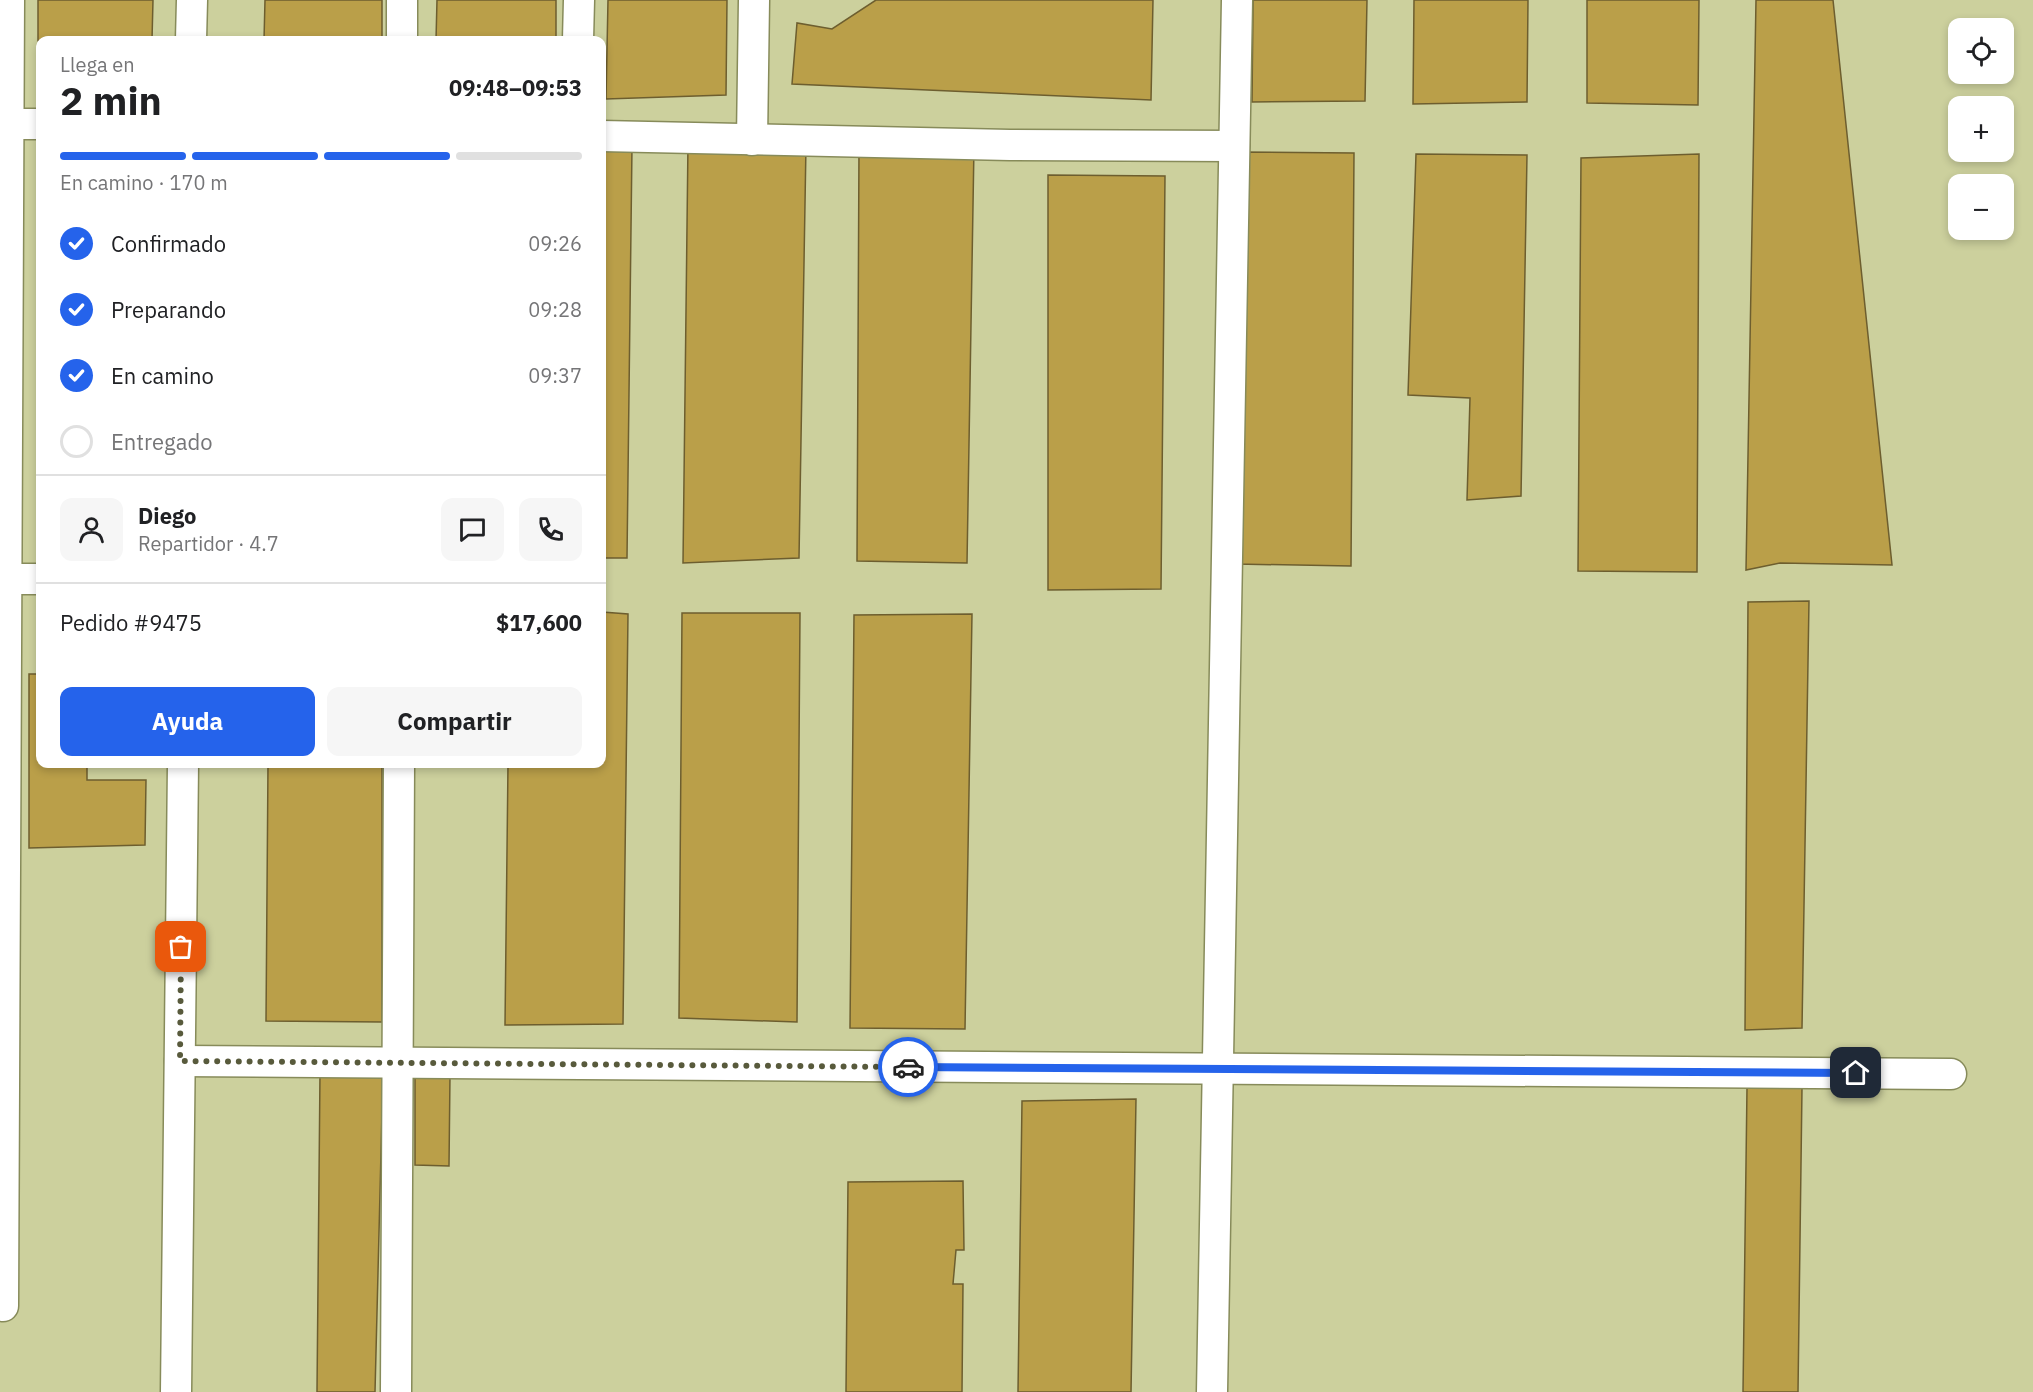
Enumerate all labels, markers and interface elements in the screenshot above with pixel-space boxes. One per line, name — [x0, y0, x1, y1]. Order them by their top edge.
map controls — [1948, 18, 2014, 240]
button: locate — [1948, 18, 2014, 84]
text: Llega en — [60, 51, 135, 78]
text: 09:48–09:53 — [449, 73, 582, 102]
text: 2 min — [60, 75, 162, 126]
button: + — [1948, 96, 2014, 162]
text: En camino · 170 m — [60, 169, 228, 196]
button: − — [1948, 174, 2014, 240]
icon: check — [60, 227, 93, 260]
text: Confirmado — [111, 229, 226, 258]
text: 09:26 — [528, 230, 582, 257]
icon: check — [60, 293, 93, 326]
text: Preparando — [111, 295, 226, 324]
text: 09:28 — [528, 296, 582, 323]
icon: check — [60, 359, 93, 392]
text: En camino — [111, 361, 214, 390]
text: 09:37 — [528, 362, 582, 389]
text: Entregado — [111, 427, 212, 456]
button: person — [60, 498, 123, 561]
button: chat — [441, 498, 504, 561]
button: phone — [519, 498, 582, 561]
text: Diego — [138, 501, 196, 530]
text: Repartidor · 4.7 — [138, 530, 279, 557]
text: Pedido #9475 — [60, 608, 202, 637]
text: $17,600 — [496, 608, 582, 637]
button: Ayuda — [60, 687, 315, 756]
button: Compartir — [327, 687, 582, 756]
pin — [155, 921, 206, 972]
icon: bag — [164, 930, 197, 963]
courier — [878, 1037, 938, 1097]
pin — [1830, 1047, 1881, 1098]
icon: car — [892, 1051, 925, 1084]
icon: home — [1839, 1056, 1872, 1089]

